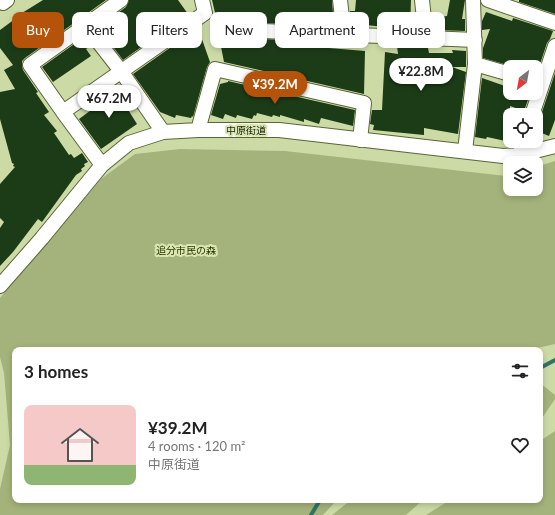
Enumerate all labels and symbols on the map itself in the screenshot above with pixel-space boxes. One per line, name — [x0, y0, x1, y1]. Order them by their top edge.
pin: ¥22.8M — [388, 58, 454, 92]
north arrow — [503, 60, 543, 100]
pin: ¥39.2M — [242, 71, 308, 105]
pin: ¥67.2M — [76, 85, 142, 119]
street label: 中原街道 — [226, 124, 266, 136]
park label: 追分市民の森 — [156, 244, 216, 256]

